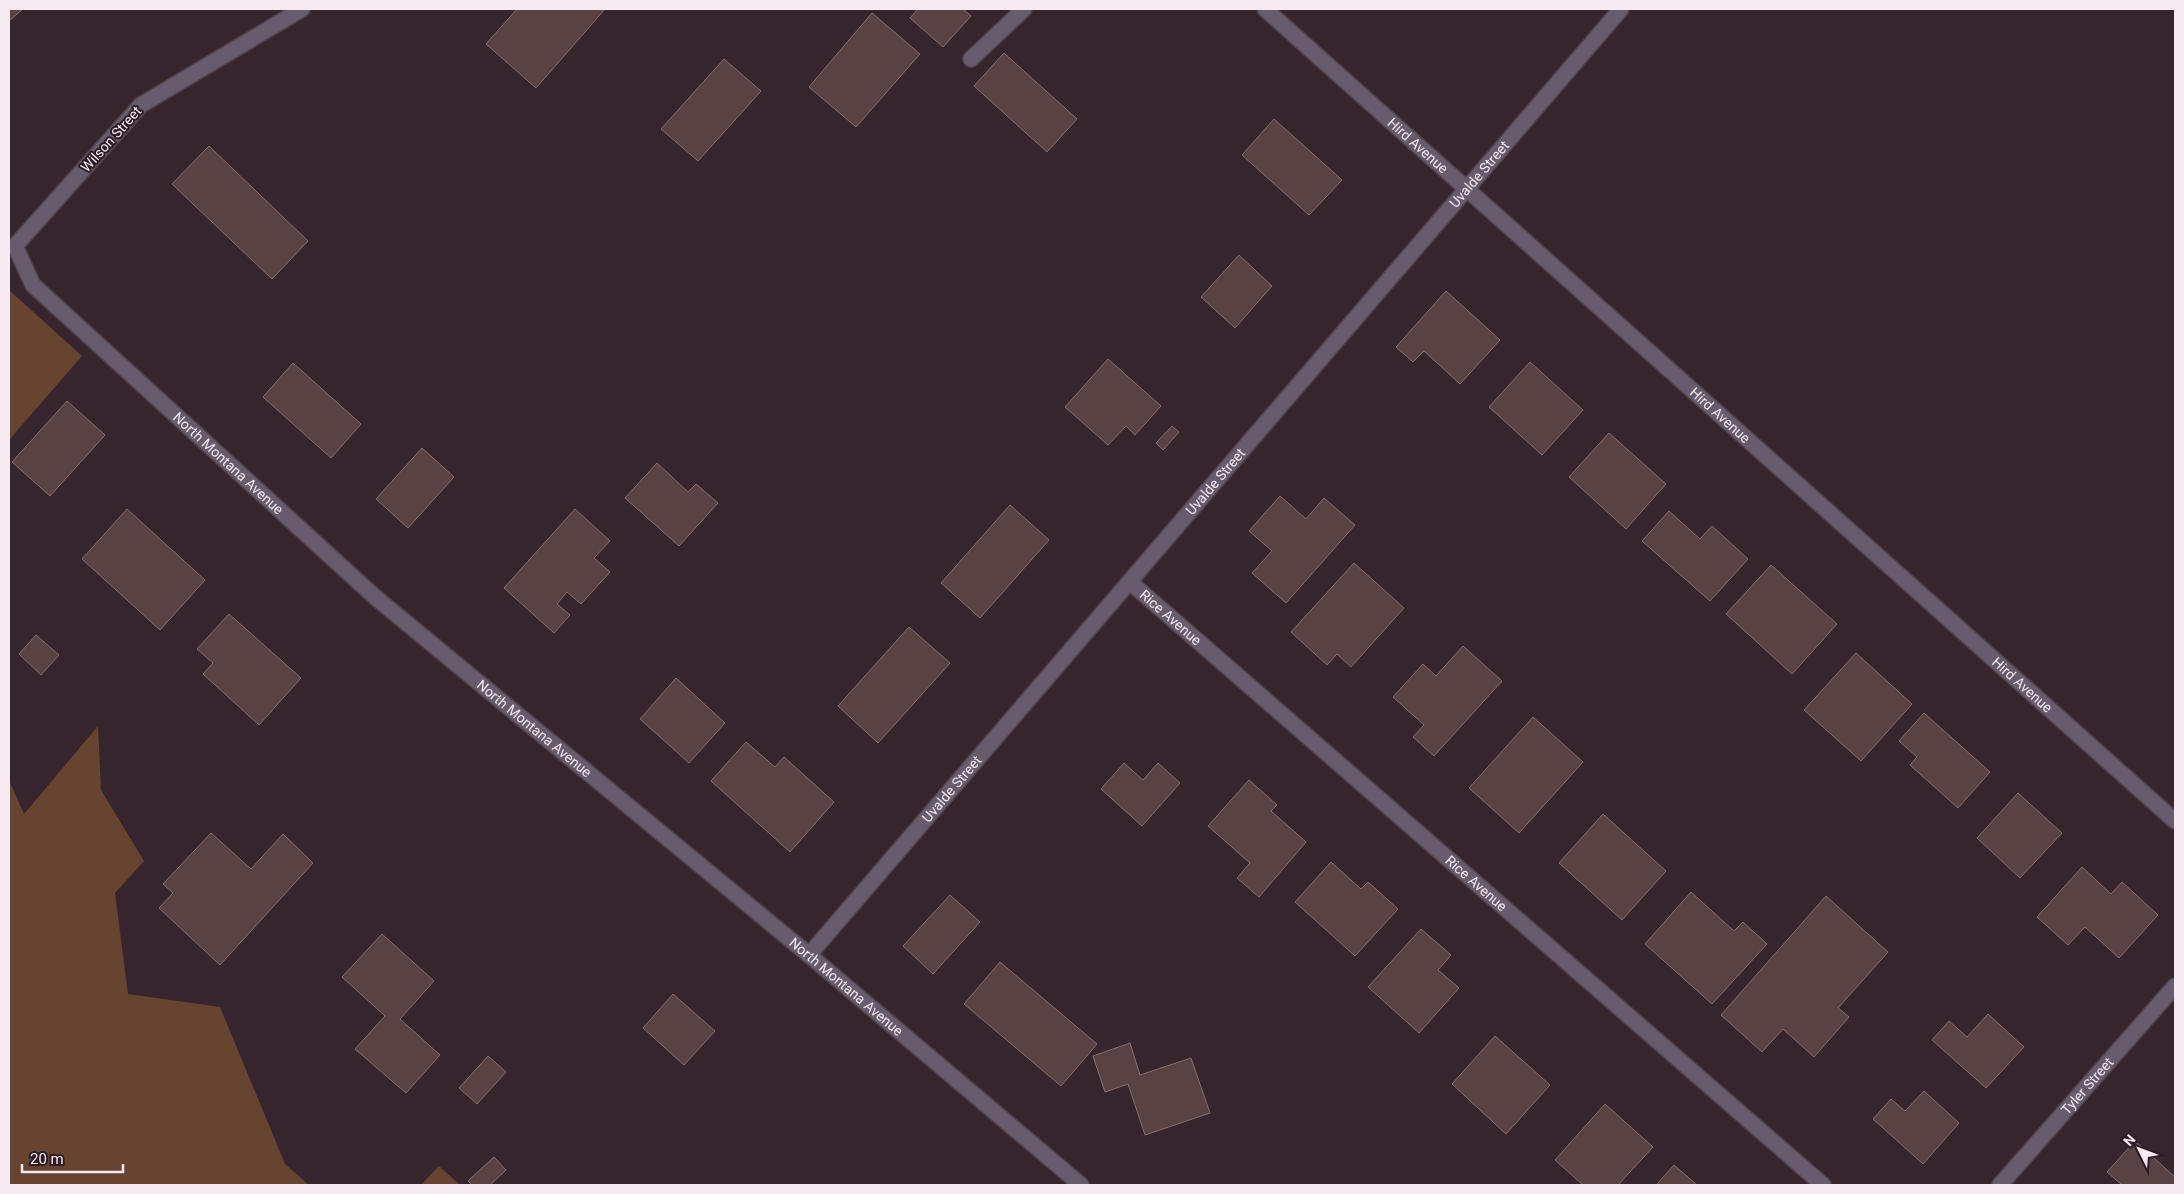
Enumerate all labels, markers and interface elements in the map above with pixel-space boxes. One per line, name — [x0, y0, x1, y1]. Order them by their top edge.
street label: Wilson Street — [77, 103, 145, 175]
street label: Hird Avenue — [1385, 114, 1451, 177]
street label: Uvalde Street — [1446, 137, 1512, 211]
street label: Hird Avenue — [1687, 384, 1754, 446]
street label: North Montana Avenue — [170, 409, 287, 518]
street label: Uvalde Street — [1182, 445, 1249, 518]
street label: Rice Avenue — [1137, 586, 1205, 648]
street label: Hird Avenue — [1989, 654, 2056, 716]
street label: North Montana Avenue — [474, 677, 595, 780]
street label: Uvalde Street — [919, 752, 985, 825]
street label: Rice Avenue — [1442, 852, 1510, 914]
street label: North Montana Avenue — [786, 934, 906, 1039]
street label: Tyler Street — [2058, 1054, 2117, 1118]
north arrow — [2114, 1124, 2164, 1174]
text: N — [2120, 1131, 2139, 1149]
scale bar — [22, 1142, 124, 1174]
text: 20 m — [30, 1150, 64, 1168]

